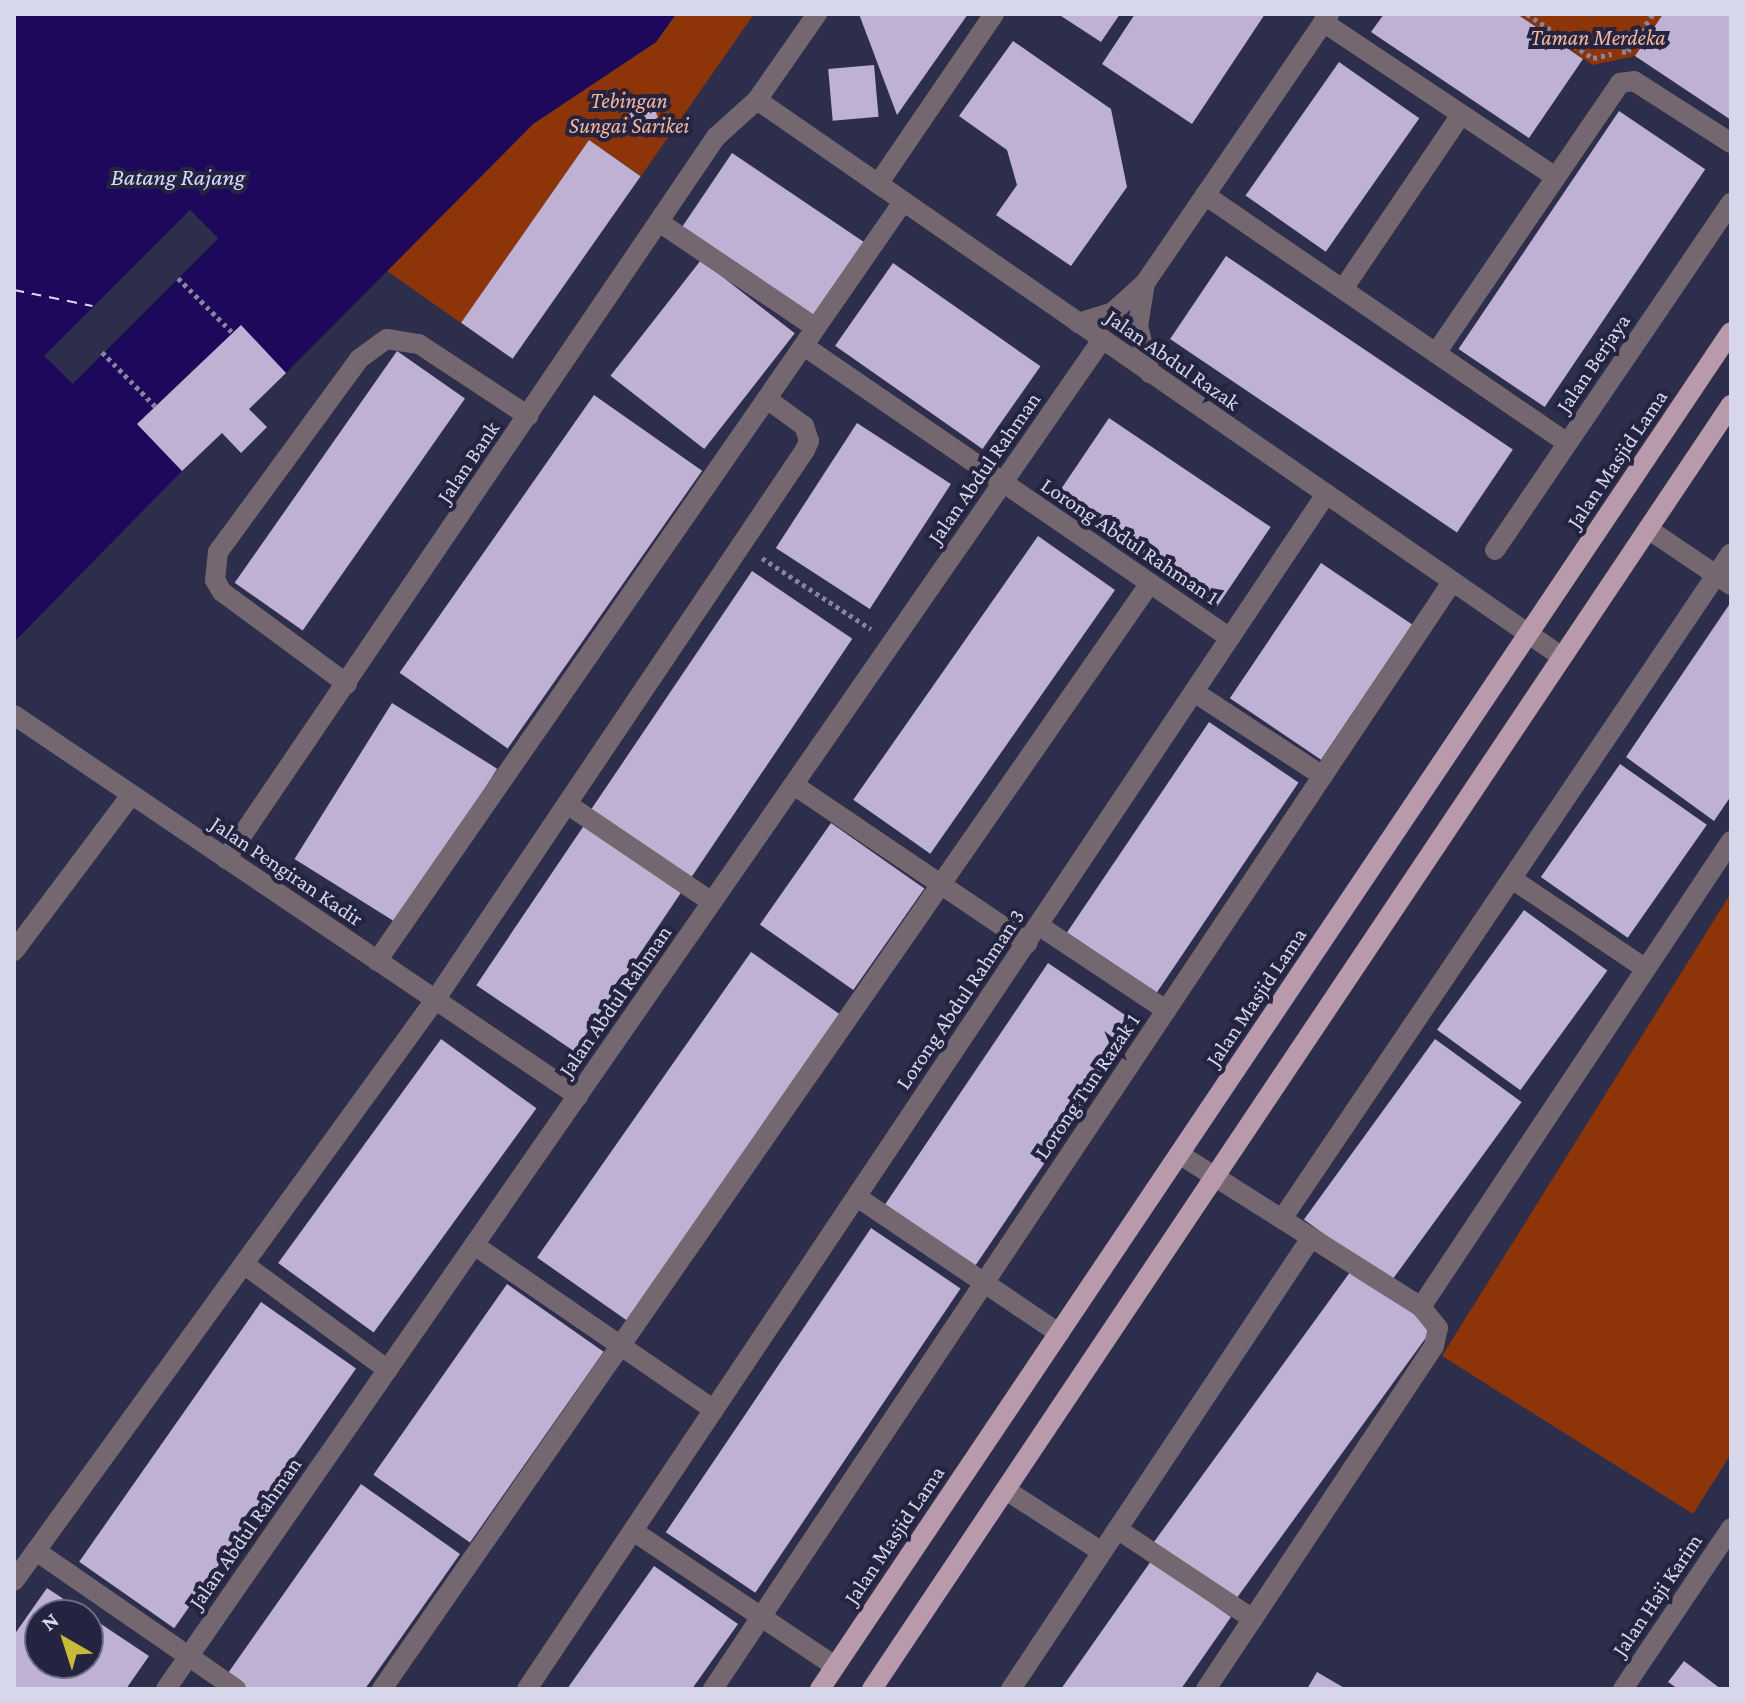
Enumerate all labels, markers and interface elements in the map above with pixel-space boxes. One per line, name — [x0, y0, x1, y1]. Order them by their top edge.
park label: Taman Merdeka — [1530, 25, 1666, 51]
park label: Tebingan Sungai Sarikei — [569, 87, 689, 138]
water label: Batang Rajang — [111, 163, 245, 191]
street label: Jalan Abdul Razak — [1101, 304, 1245, 416]
street label: Jalan Berjaya — [1550, 308, 1636, 418]
street label: Jalan Masjid Lama — [1561, 385, 1673, 533]
street label: Jalan Abdul Rahman — [922, 387, 1046, 549]
street label: Jalan Bank — [431, 416, 505, 508]
street label: Lorong Abdul Rahman 1 — [1036, 472, 1224, 610]
street label: Jalan Pengiran Kadir — [206, 810, 368, 932]
street label: Lorong Abdul Rahman 3 — [890, 904, 1030, 1094]
street label: Jalan Abdul Rahman — [553, 920, 677, 1082]
street label: Jalan Masjid Lama — [1200, 923, 1312, 1071]
street label: Lorong Tun Razak 1 — [1029, 1008, 1145, 1164]
street label: Jalan Abdul Rahman — [183, 1452, 307, 1614]
street label: Jalan Masjid Lama — [838, 1461, 950, 1609]
street label: Jalan Haji Karim — [1606, 1529, 1708, 1661]
north arrow — [24, 1599, 104, 1679]
text: N — [36, 1607, 64, 1636]

